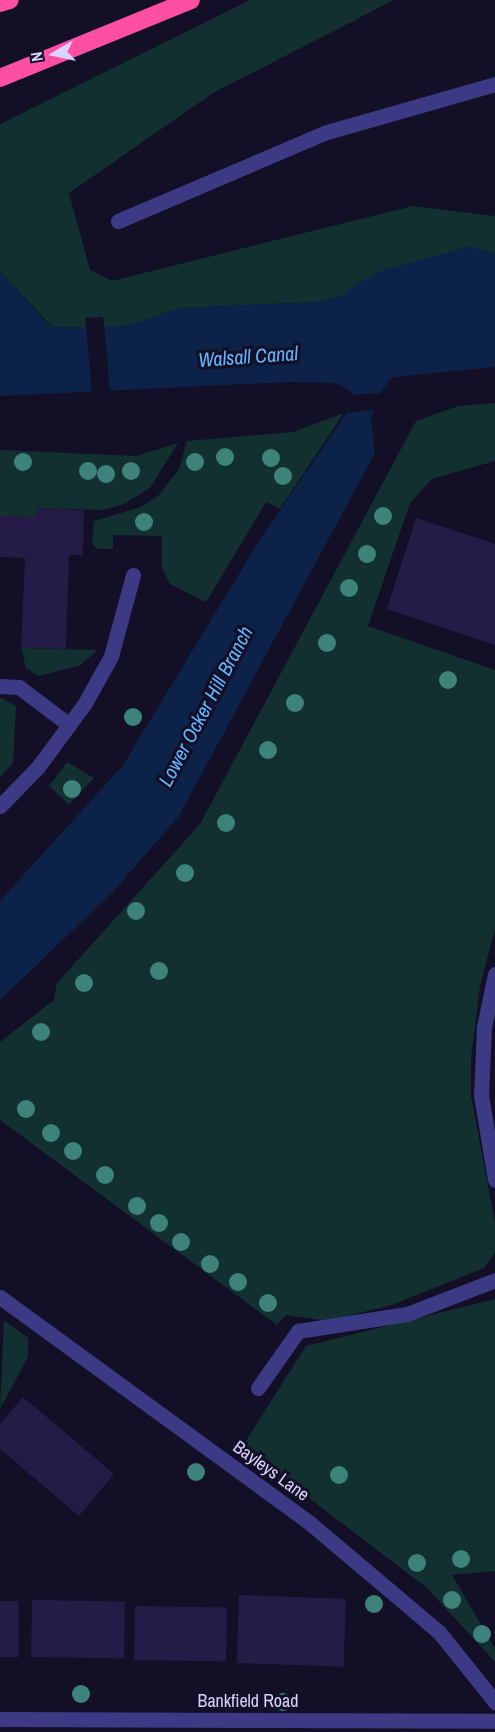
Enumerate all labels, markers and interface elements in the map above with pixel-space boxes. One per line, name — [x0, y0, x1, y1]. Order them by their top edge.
north arrow — [24, 24, 84, 84]
text: N — [25, 50, 48, 63]
water label: Walsall Canal — [197, 341, 299, 371]
water label: Lower Ocker Hill Branch — [153, 622, 257, 790]
street label: Bayleys Lane — [229, 1436, 313, 1506]
street label: Bankfield Road — [198, 1690, 298, 1712]

